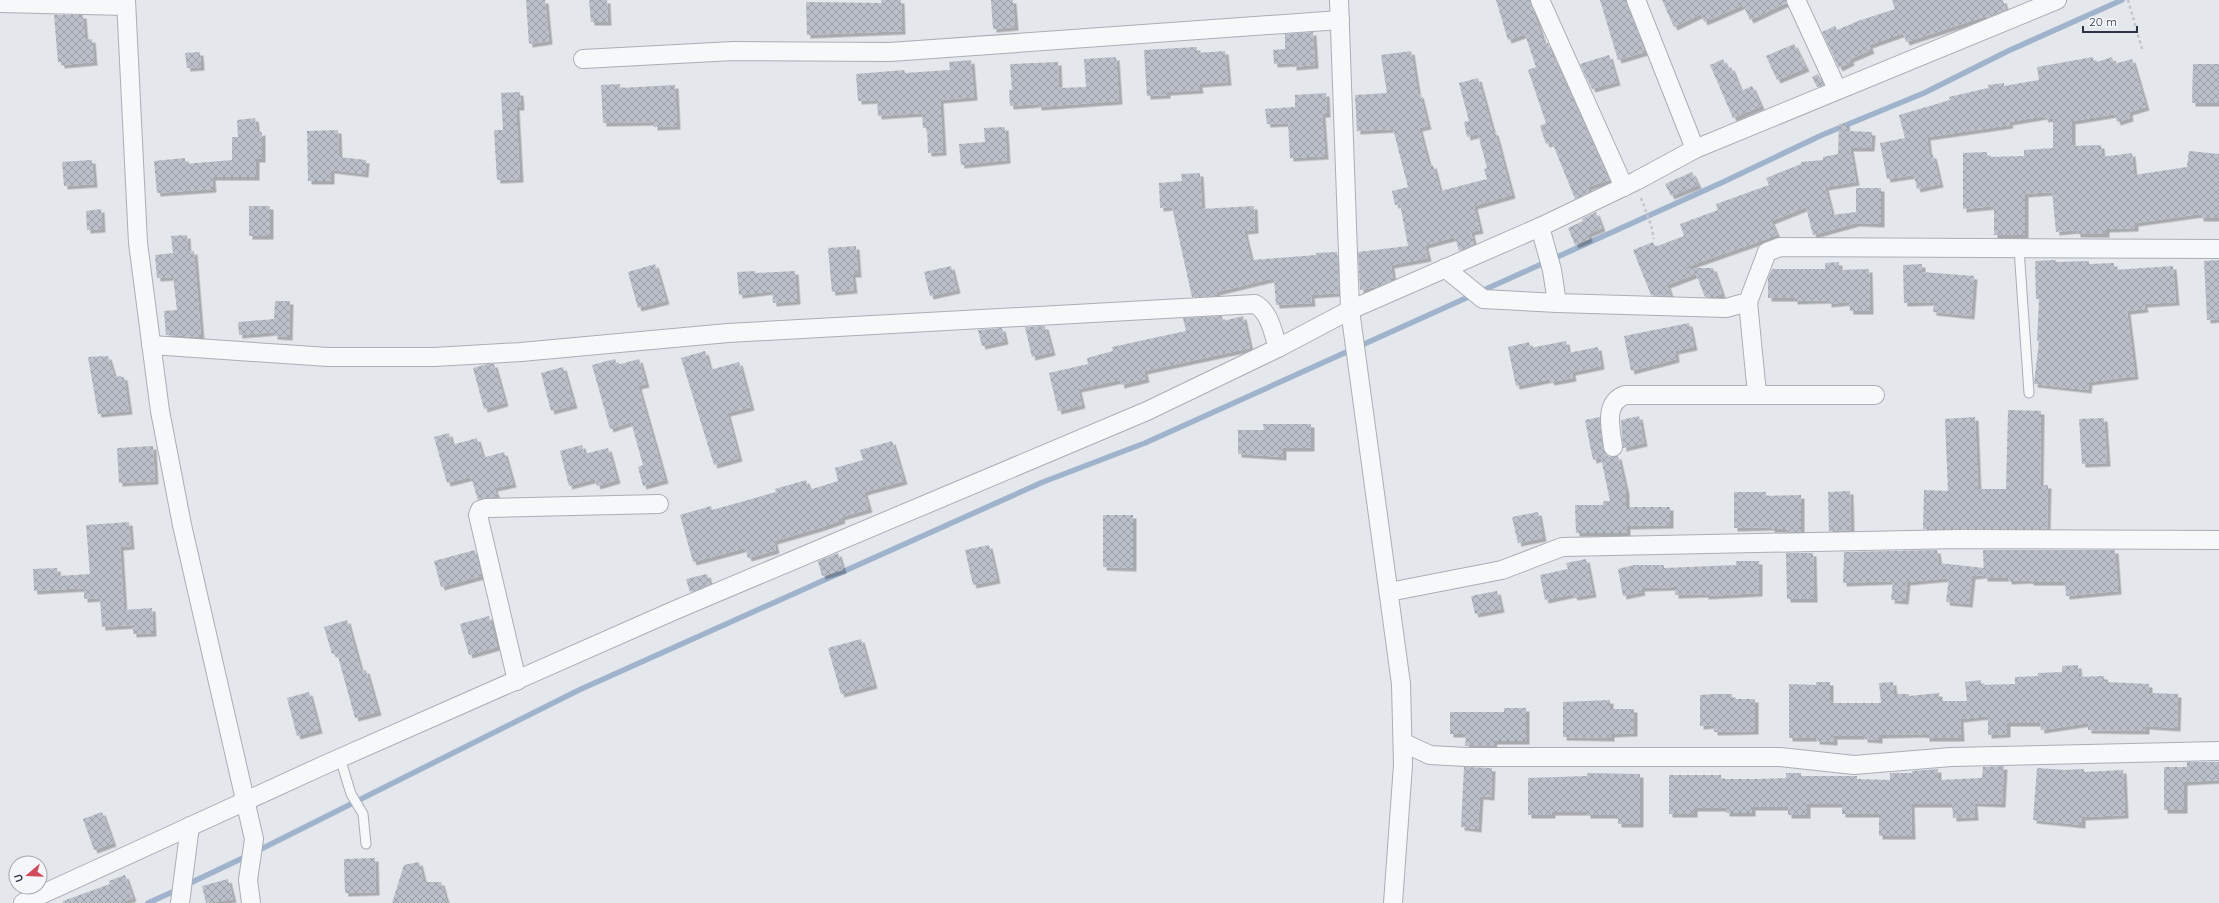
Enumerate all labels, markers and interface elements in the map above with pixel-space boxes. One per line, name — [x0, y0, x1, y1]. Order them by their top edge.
scale bar — [2083, 8, 2137, 34]
text: 20 m — [2089, 14, 2117, 29]
north arrow — [8, 855, 48, 895]
text: U — [11, 872, 26, 884]

